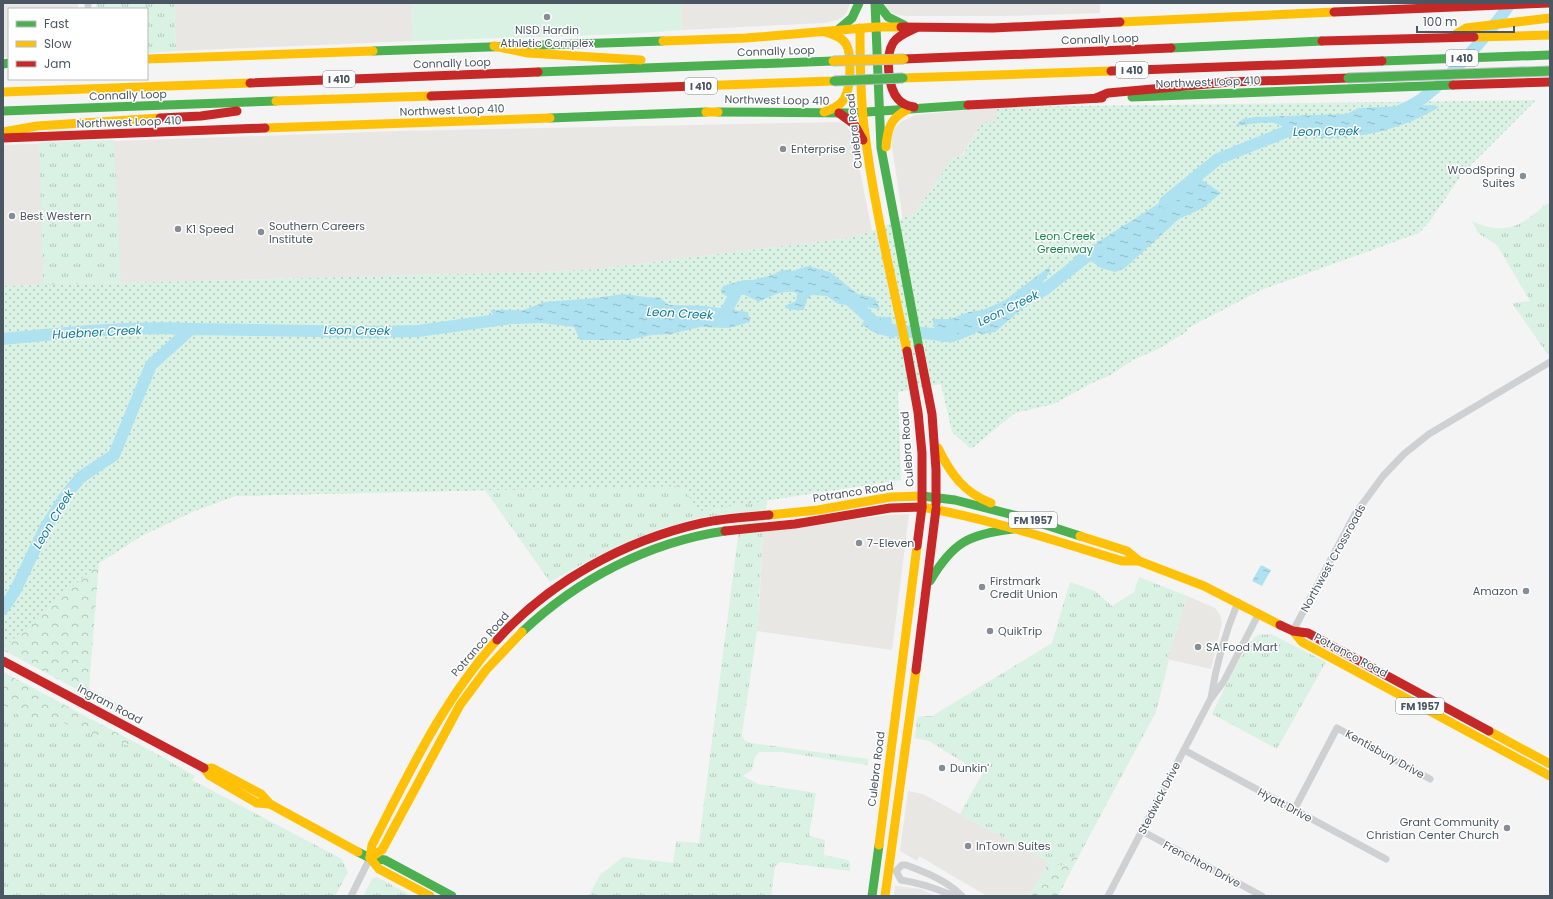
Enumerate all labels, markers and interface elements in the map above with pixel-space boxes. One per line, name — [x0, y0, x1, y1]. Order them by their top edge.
legend — [8, 8, 148, 80]
scale bar — [1417, 8, 1514, 34]
marker: NISD Hardin Athletic Complex — [542, 12, 552, 22]
text: 100 m — [1423, 13, 1457, 30]
text: Fast — [44, 15, 69, 32]
place label: NISD Hardin Athletic Complex — [500, 22, 594, 51]
street label: Connally Loop — [1061, 30, 1139, 48]
text: Slow — [44, 35, 72, 52]
street label: Connally Loop — [737, 42, 815, 60]
road number: I 410 — [1446, 50, 1478, 66]
street label: Connally Loop — [413, 54, 491, 72]
text: Jam — [44, 55, 71, 72]
road number: I 410 — [1116, 62, 1148, 78]
road number: I 410 — [323, 71, 355, 87]
street label: Northwest Loop 410 — [1155, 72, 1261, 92]
road number: I 410 — [685, 78, 717, 94]
street label: Connally Loop — [89, 86, 167, 104]
street label: Northwest Loop 410 — [724, 91, 830, 109]
street label: Culebra Road — [842, 93, 866, 169]
street label: Northwest Loop 410 — [399, 100, 505, 120]
street label: Northwest Loop 410 — [76, 112, 182, 132]
water label: Leon Creek — [1293, 122, 1360, 140]
place label: Enterprise — [791, 141, 846, 157]
marker: Enterprise — [778, 144, 788, 154]
place label: WoodSpring Suites — [1448, 162, 1515, 191]
marker: WoodSpring Suites — [1518, 171, 1528, 181]
place label: Best Western — [20, 208, 92, 224]
marker: Best Western — [7, 211, 17, 221]
place label: Southern Careers Institute — [269, 218, 365, 247]
place label: K1 Speed — [186, 221, 234, 237]
marker: K1 Speed — [173, 224, 183, 234]
marker: Southern Careers Institute — [256, 227, 266, 237]
park label: Leon Creek Greenway — [1035, 228, 1096, 257]
water label: Leon Creek — [974, 285, 1042, 330]
water label: Leon Creek — [646, 303, 714, 323]
water label: Huebner Creek — [52, 321, 143, 343]
water label: Leon Creek — [324, 321, 391, 339]
street label: Culebra Road — [896, 411, 918, 487]
street label: Potranco Road — [812, 478, 894, 506]
water label: Leon Creek — [29, 485, 78, 552]
street label: Northwest Crossroads — [1297, 501, 1370, 615]
road number: FM 1957 — [1009, 512, 1057, 528]
place label: 7-Eleven — [867, 535, 914, 551]
marker: 7-Eleven — [854, 538, 864, 548]
place label: Firstmark Credit Union — [990, 573, 1058, 602]
marker: Firstmark Credit Union — [977, 582, 987, 592]
place label: Amazon — [1473, 583, 1518, 599]
marker: Amazon — [1521, 586, 1531, 596]
street label: Potranco Road — [447, 608, 513, 680]
place label: QuikTrip — [998, 623, 1042, 639]
marker: QuikTrip — [985, 626, 995, 636]
street label: Potranco Road — [1311, 629, 1391, 681]
place label: SA Food Mart — [1206, 639, 1278, 655]
marker: SA Food Mart — [1193, 642, 1203, 652]
street label: Ingram Road — [75, 680, 145, 728]
road number: FM 1957 — [1396, 698, 1444, 714]
street label: Kentisbury Drive — [1343, 726, 1428, 782]
street label: Culebra Road — [863, 731, 889, 807]
street label: Stedwick Drive — [1134, 759, 1184, 837]
place label: Dunkin' — [950, 760, 989, 776]
marker: Dunkin' — [937, 763, 947, 773]
street label: Hyatt Drive — [1255, 784, 1315, 826]
place label: Grant Community Christian Center Church — [1366, 814, 1500, 843]
marker: Grant Community Christian Center Church — [1502, 823, 1512, 833]
street label: Frenchton Drive — [1160, 837, 1244, 891]
place label: InTown Suites — [976, 838, 1051, 854]
marker: InTown Suites — [963, 841, 973, 851]

